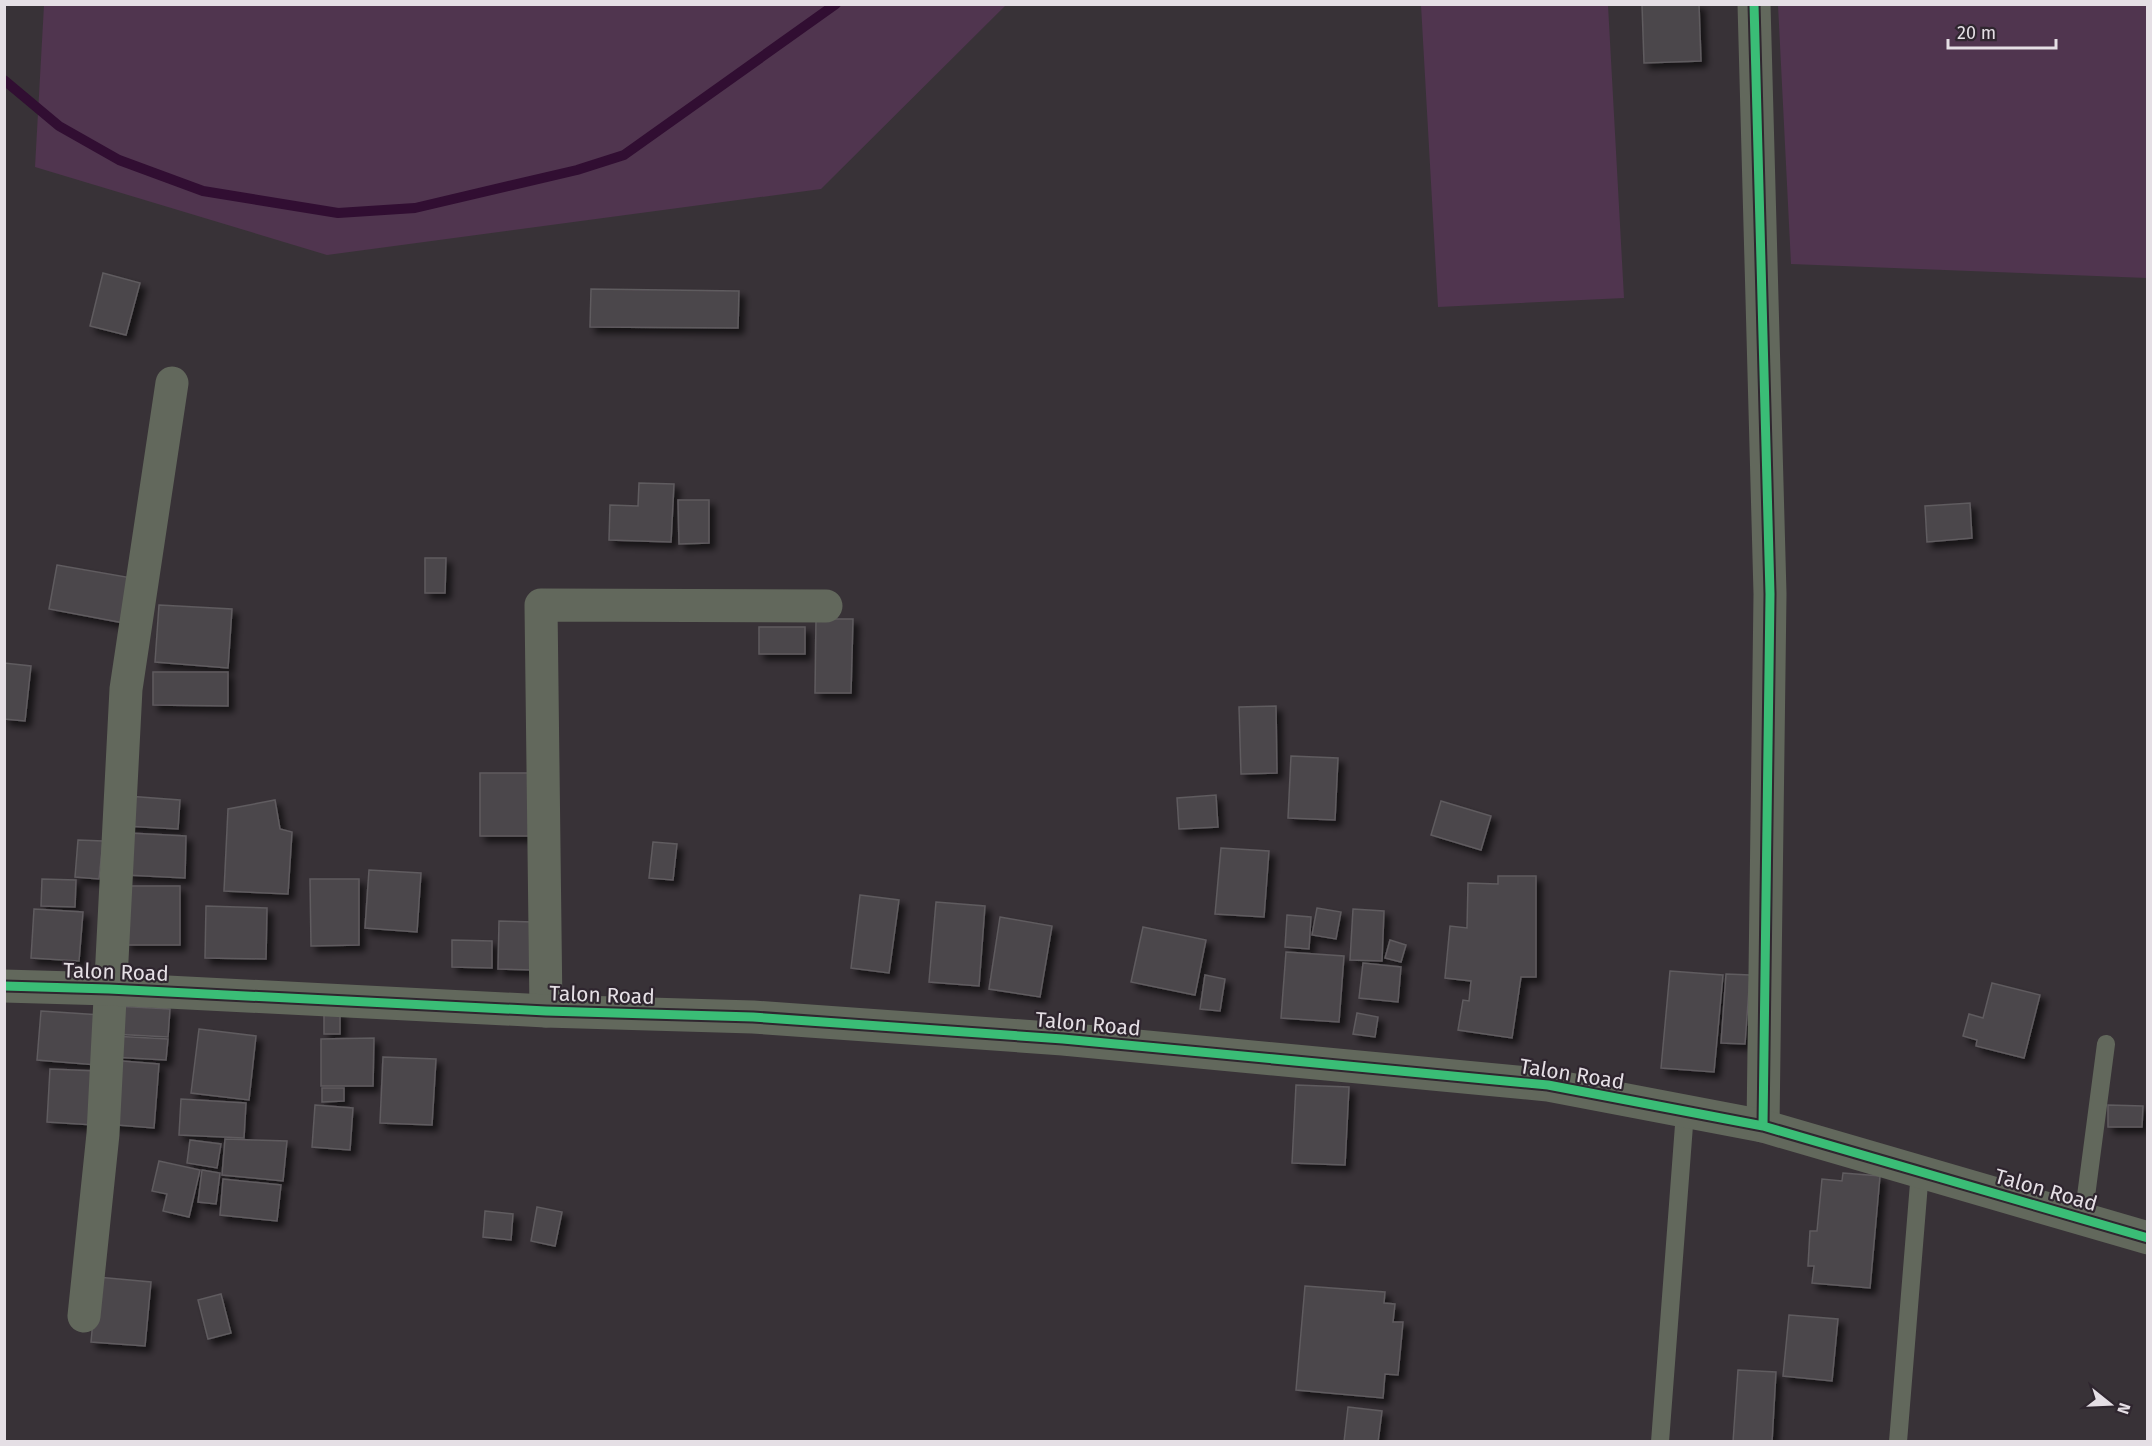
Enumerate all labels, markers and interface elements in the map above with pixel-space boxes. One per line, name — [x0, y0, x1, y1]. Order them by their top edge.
scale bar — [1948, 12, 2056, 50]
text: 20 m — [1957, 22, 1996, 44]
street label: Talon Road — [63, 957, 169, 987]
street label: Talon Road — [549, 980, 655, 1010]
street label: Talon Road — [1034, 1006, 1142, 1042]
street label: Talon Road — [1518, 1053, 1626, 1095]
street label: Talon Road — [1992, 1163, 2100, 1217]
north arrow — [2080, 1374, 2140, 1434]
text: N — [2113, 1401, 2134, 1416]

